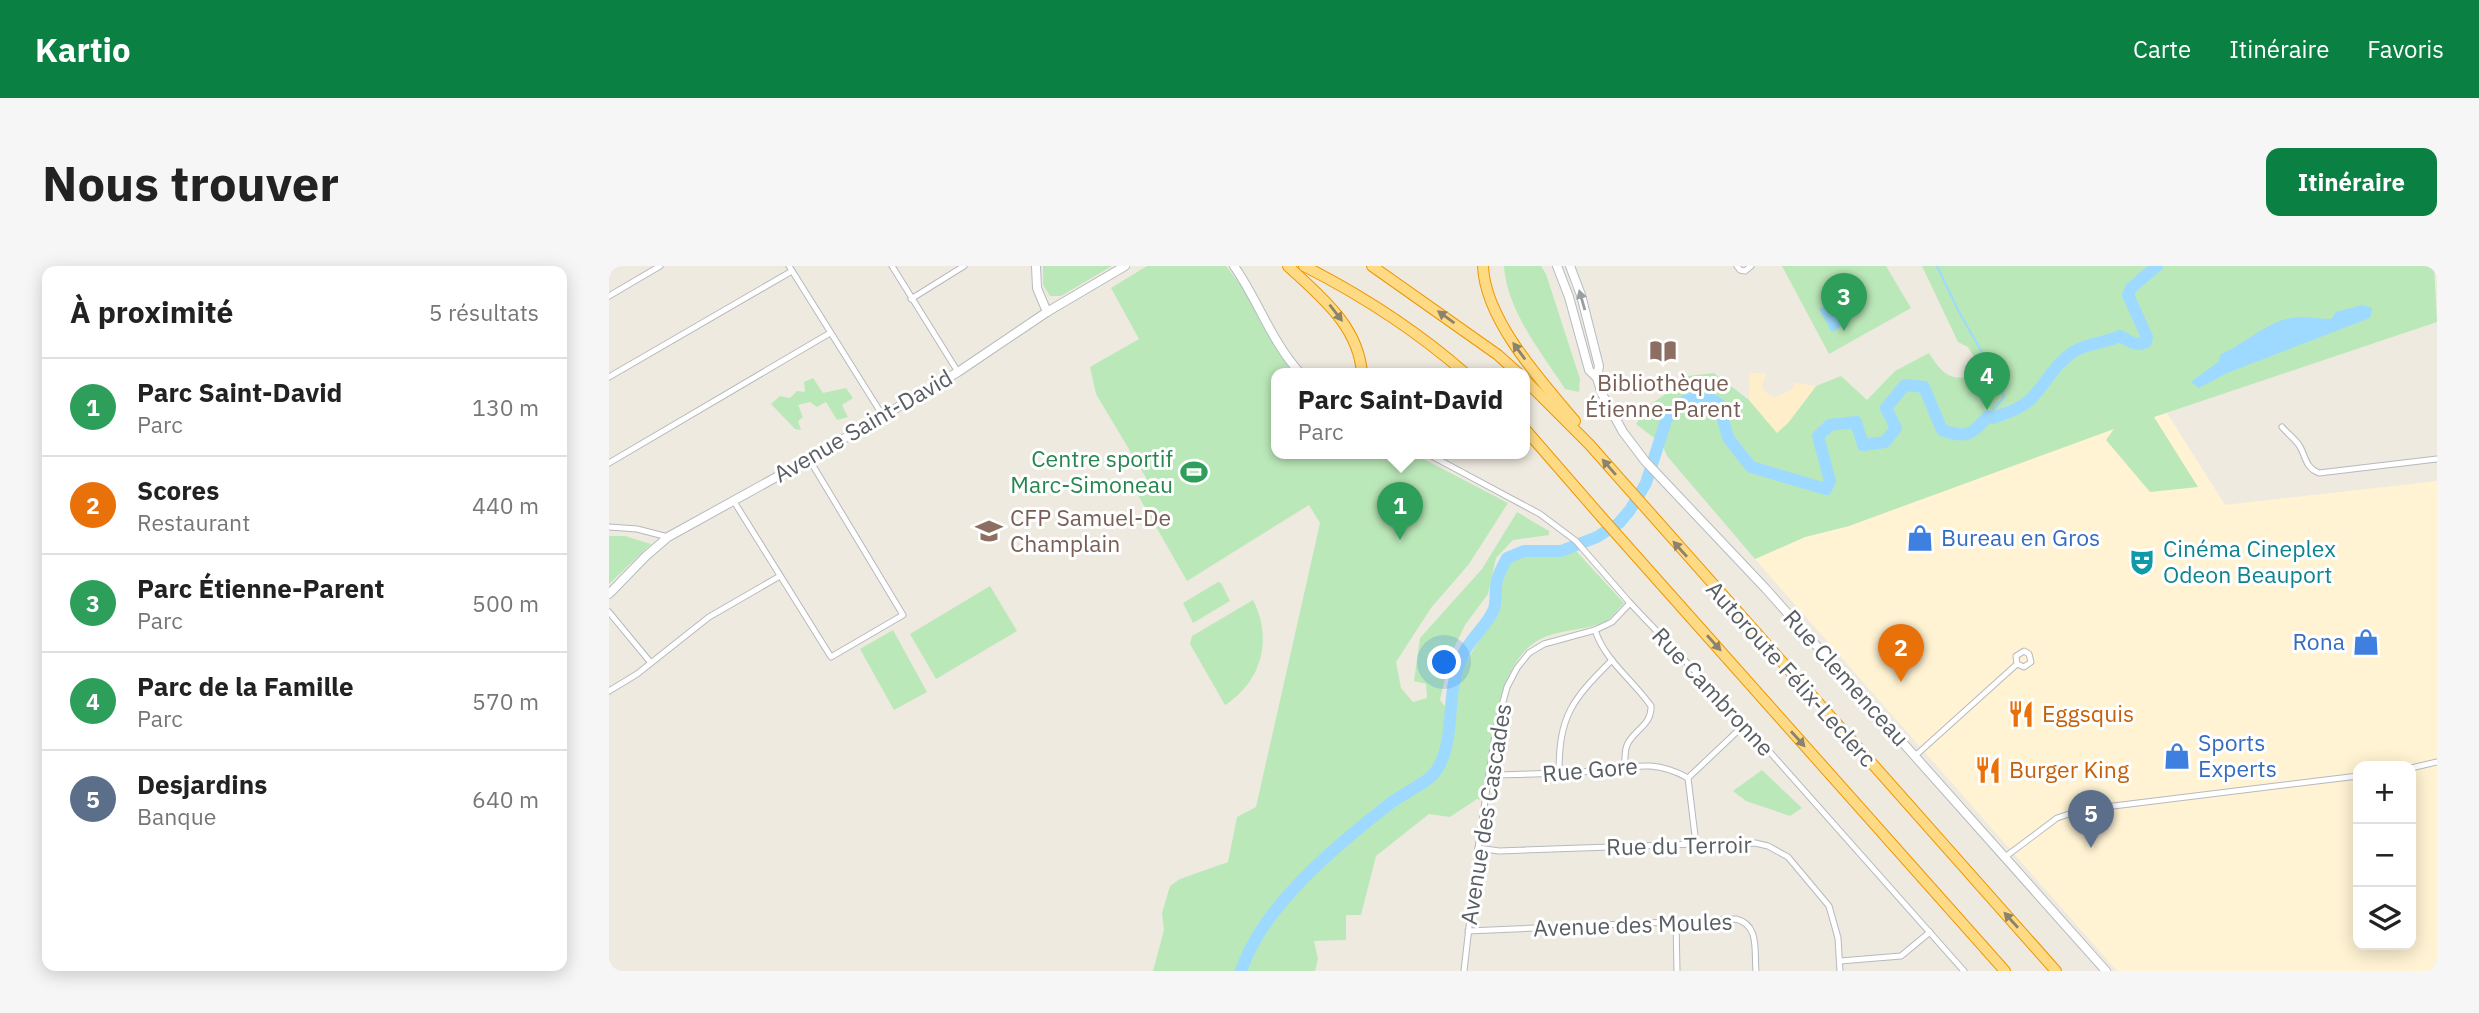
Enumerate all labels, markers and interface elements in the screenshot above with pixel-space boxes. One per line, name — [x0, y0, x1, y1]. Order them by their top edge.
text: Kartio — [35, 28, 131, 71]
text: Carte — [2133, 33, 2191, 65]
text: Itinéraire — [2229, 33, 2329, 65]
text: Favoris — [2367, 33, 2444, 65]
button: Itinéraire — [2266, 148, 2437, 216]
text: Nous trouver — [42, 151, 339, 214]
pin: 3 — [1821, 273, 1867, 331]
one-way arrow — [1576, 289, 1587, 311]
text: À proximité — [70, 292, 233, 331]
text: 5 résultats — [429, 297, 539, 327]
one-way arrow — [1328, 304, 1343, 322]
one-way arrow — [1437, 309, 1455, 324]
library icon: Bibliothèque Étienne-Parent — [1648, 336, 1678, 366]
one-way arrow — [1512, 341, 1526, 360]
pin: 4 — [1964, 352, 2010, 410]
street label: Avenue Saint-David — [768, 362, 957, 488]
place label: Bibliothèque Étienne-Parent — [1585, 367, 1741, 423]
popup — [1271, 368, 1530, 459]
text: Parc Saint-David — [137, 375, 342, 409]
text: Parc Saint-David — [1298, 382, 1503, 416]
text: 1 — [86, 392, 100, 422]
text: 130 m — [472, 392, 539, 422]
text: Parc — [137, 409, 183, 439]
text: Parc — [1298, 416, 1344, 446]
place label: Centre sportif Marc-Simoneau — [1010, 443, 1173, 499]
sports icon: Centre sportif Marc-Simoneau — [1179, 457, 1209, 487]
one-way arrow — [1602, 459, 1617, 476]
text: Scores — [137, 473, 219, 507]
pin: 1 — [1377, 482, 1423, 540]
text: 2 — [86, 490, 100, 520]
text: 440 m — [472, 490, 539, 520]
place label: CFP Samuel-De Champlain — [1010, 502, 1171, 558]
text: Restaurant — [137, 507, 250, 537]
school or university icon: CFP Samuel-De Champlain — [974, 516, 1004, 546]
place label: Bureau en Gros — [1941, 522, 2100, 552]
shop icon: Bureau en Gros — [1905, 523, 1935, 553]
place label: Cinéma Cineplex Odeon Beauport — [2163, 533, 2336, 589]
one-way arrow — [1672, 540, 1688, 558]
theatre icon: Cinéma Cineplex Odeon Beauport — [2127, 547, 2157, 577]
text: Parc Étienne-Parent — [137, 571, 384, 605]
street label: Autoroute Félix-Leclerc — [1700, 574, 1883, 773]
text: 3 — [86, 588, 100, 618]
text: 500 m — [472, 588, 539, 618]
street label: Rue Clemenceau — [1777, 603, 1916, 752]
text: Parc — [137, 605, 183, 635]
street label: Rue Cambronne — [1646, 620, 1781, 762]
pin: 2 — [1878, 624, 1924, 682]
place label: Rona — [2292, 626, 2345, 656]
shop icon: Rona — [2351, 627, 2381, 657]
one-way arrow — [1705, 634, 1721, 651]
your location — [1427, 645, 1461, 679]
text: Parc de la Famille — [137, 669, 354, 703]
text: 4 — [86, 686, 100, 716]
text: 570 m — [472, 686, 539, 716]
place label: Eggsquis — [2042, 698, 2134, 728]
restaurant icon: Eggsquis — [2006, 699, 2036, 729]
street label: Avenue des Cascades — [1453, 701, 1517, 927]
text: Parc — [137, 703, 183, 733]
place label: Sports Experts — [2198, 727, 2277, 783]
one-way arrow — [1790, 730, 1806, 747]
shop icon: Sports Experts — [2162, 741, 2192, 771]
street label: Rue Gore — [1541, 750, 1639, 788]
place label: Burger King — [2009, 754, 2129, 784]
restaurant icon: Burger King — [1973, 755, 2003, 785]
map controls — [2353, 761, 2416, 950]
button: + — [2353, 761, 2416, 824]
text: Desjardins — [137, 767, 267, 801]
text: 5 — [86, 784, 100, 814]
text: 640 m — [472, 784, 539, 814]
pin: 5 — [2068, 790, 2114, 848]
text: Banque — [137, 801, 216, 831]
button: − — [2353, 824, 2416, 887]
street label: Rue du Terroir — [1606, 829, 1753, 861]
button: layers — [2353, 887, 2416, 950]
street label: Avenue des Moules — [1533, 906, 1733, 942]
one-way arrow — [2003, 912, 2019, 929]

